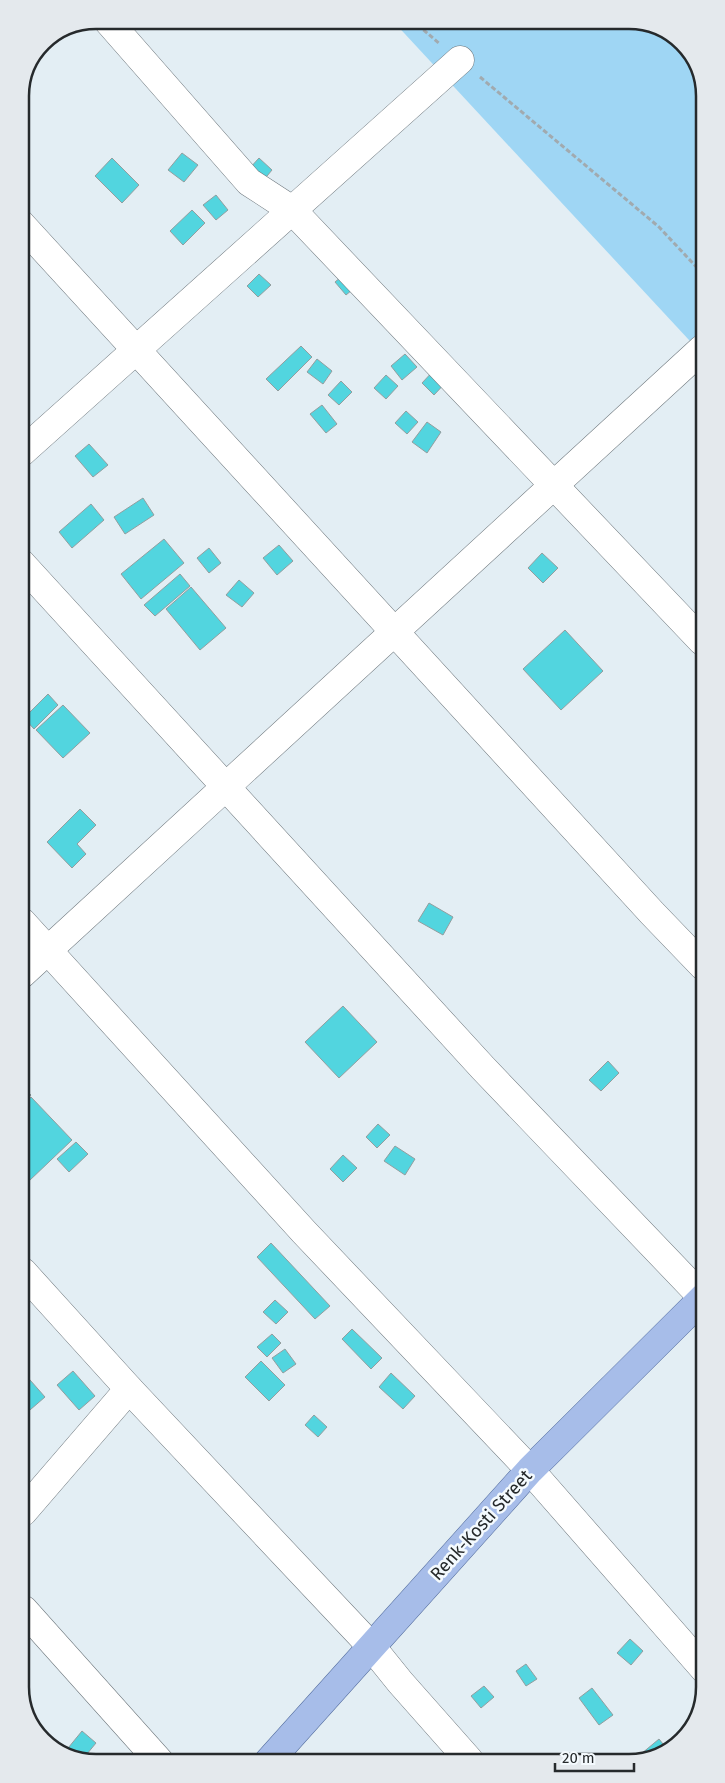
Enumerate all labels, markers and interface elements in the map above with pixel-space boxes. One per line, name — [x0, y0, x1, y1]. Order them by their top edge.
street label: Renk-Kosti Street — [426, 1465, 537, 1585]
scale bar — [555, 1740, 634, 1772]
text: 20 m — [562, 1749, 595, 1767]

